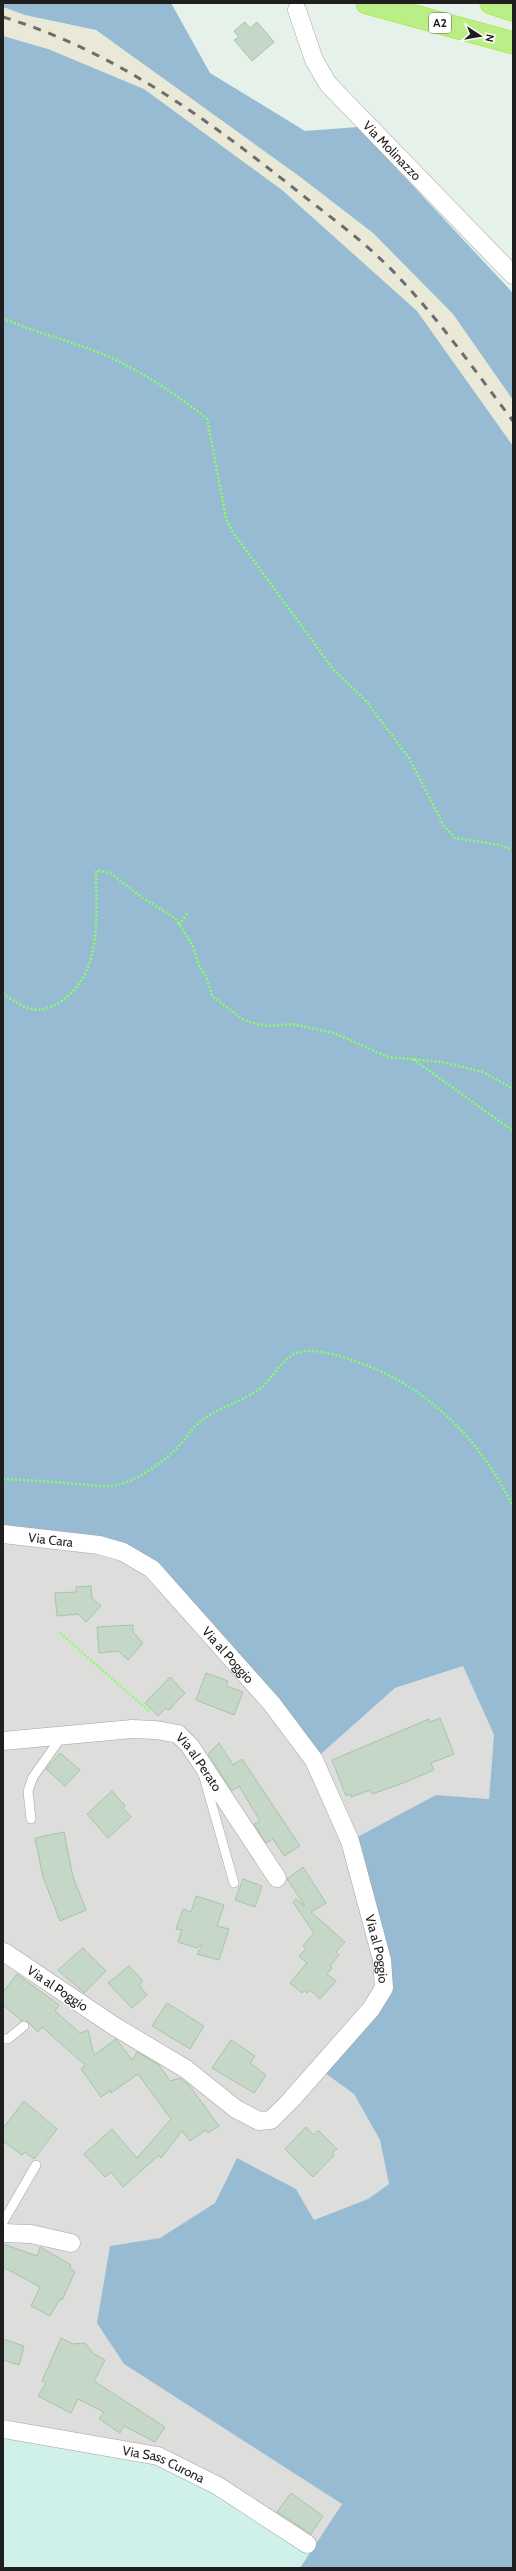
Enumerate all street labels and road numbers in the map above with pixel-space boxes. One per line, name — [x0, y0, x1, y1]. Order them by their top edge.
road number: A2 — [429, 13, 451, 33]
street label: Via Molinazzo — [360, 117, 425, 183]
street label: Via Cara — [27, 1529, 75, 1550]
street label: Via al Poggio — [199, 1623, 258, 1686]
street label: Via al Perato — [173, 1729, 225, 1794]
street label: Via al Poggio — [362, 1913, 392, 1984]
street label: Via al Poggio — [24, 1962, 92, 2014]
street label: Via Sass Curona — [121, 2442, 208, 2486]

